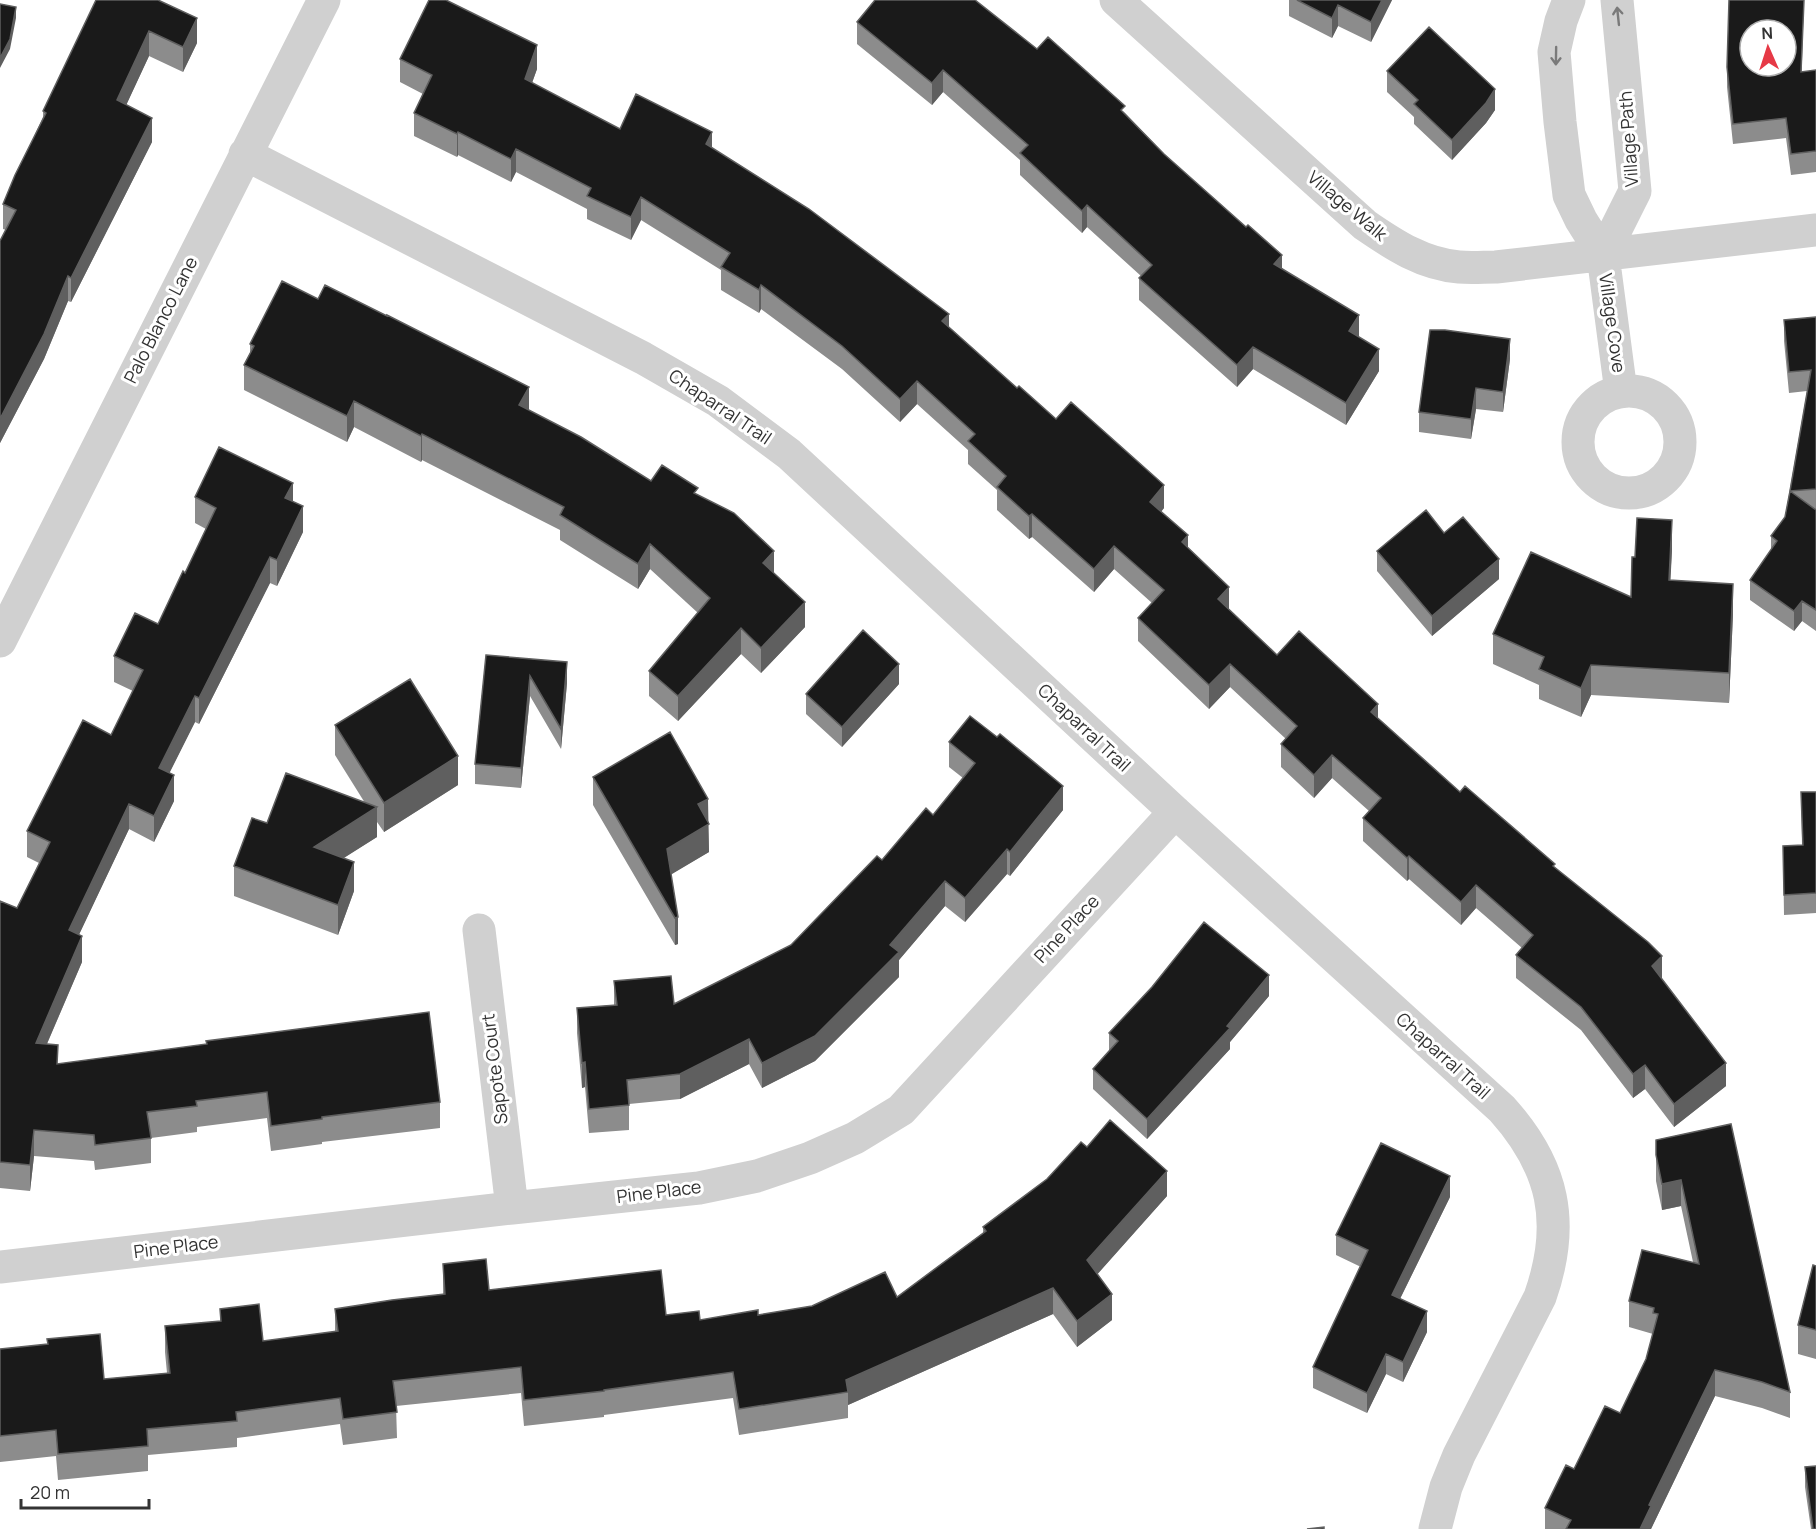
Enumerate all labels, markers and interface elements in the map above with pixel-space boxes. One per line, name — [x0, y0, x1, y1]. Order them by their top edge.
one-way arrow — [1612, 7, 1623, 27]
north arrow — [1738, 18, 1798, 78]
text: N — [1761, 22, 1774, 44]
one-way arrow — [1550, 46, 1562, 66]
street label: Village Path — [1613, 90, 1643, 188]
street label: Village Walk — [1303, 165, 1393, 246]
street label: Palo Blanco Lane — [118, 252, 202, 387]
street label: Village Cove — [1594, 271, 1632, 374]
street label: Chaparral Trail — [665, 363, 777, 449]
street label: Chaparral Trail — [1033, 678, 1136, 777]
street label: Pine Place — [1028, 889, 1104, 968]
street label: Chaparral Trail — [1391, 1007, 1496, 1104]
street label: Sapote Court — [475, 1012, 513, 1126]
street label: Pine Place — [615, 1174, 703, 1208]
street label: Pine Place — [132, 1229, 220, 1263]
scale bar — [21, 1472, 148, 1510]
text: 20 m — [30, 1480, 70, 1504]

